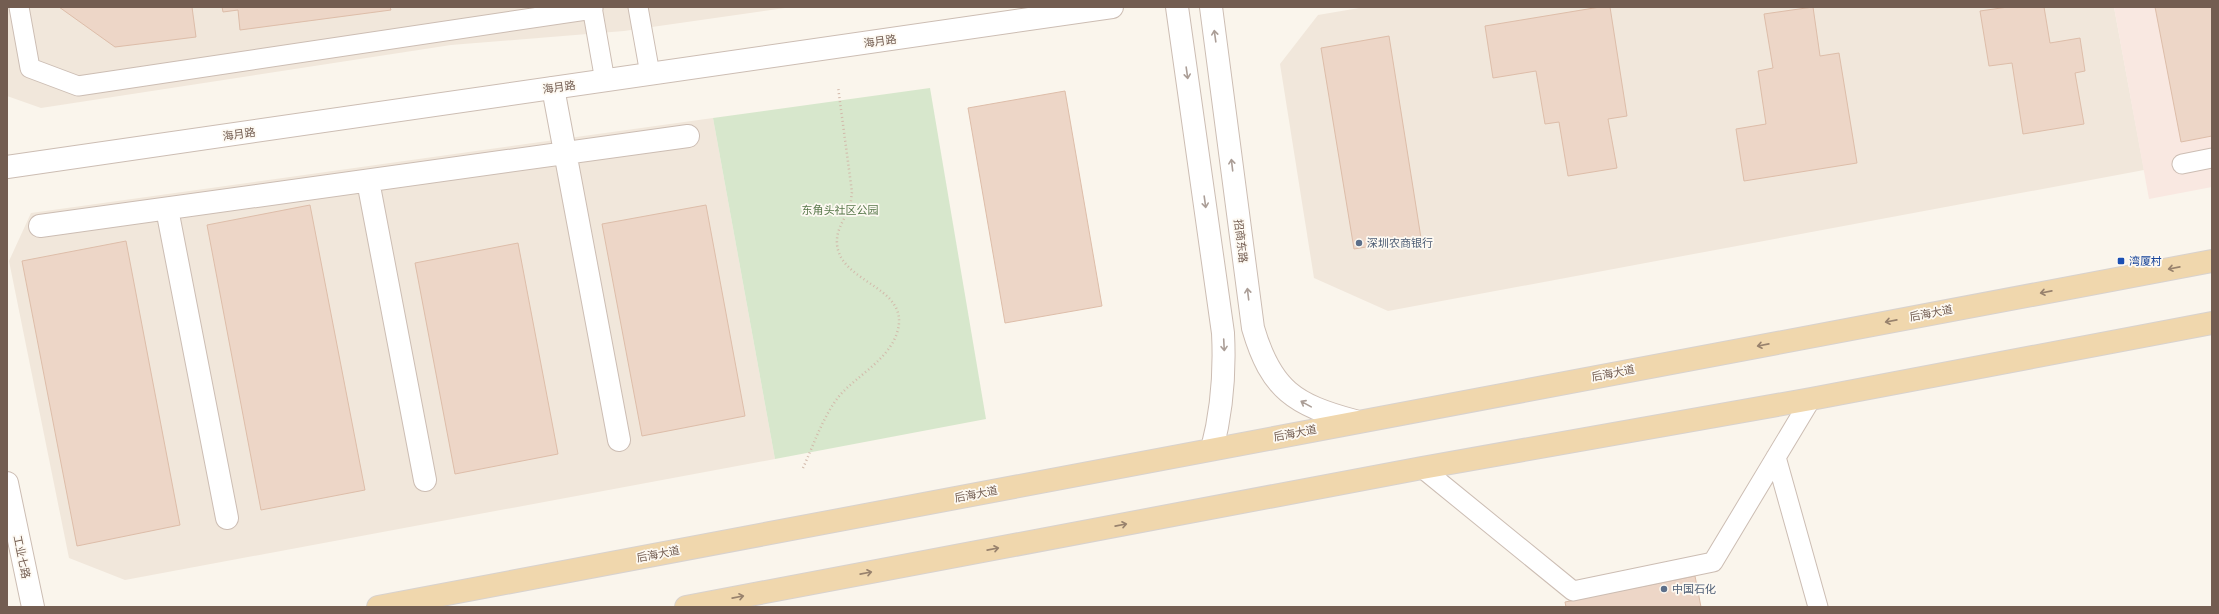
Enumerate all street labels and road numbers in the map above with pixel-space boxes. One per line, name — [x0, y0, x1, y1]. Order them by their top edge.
street label: 海月路 — [863, 33, 897, 49]
street label: 海月路 — [542, 79, 576, 95]
street label: 海月路 — [222, 126, 256, 142]
street label: 招商东路 — [1232, 218, 1250, 264]
street label: 后海大道 — [1908, 303, 1954, 323]
street label: 后海大道 — [1590, 363, 1636, 383]
street label: 后海大道 — [1272, 423, 1318, 443]
street label: 后海大道 — [953, 484, 999, 504]
street label: 工业七路 — [12, 534, 32, 580]
street label: 后海大道 — [635, 544, 681, 564]

